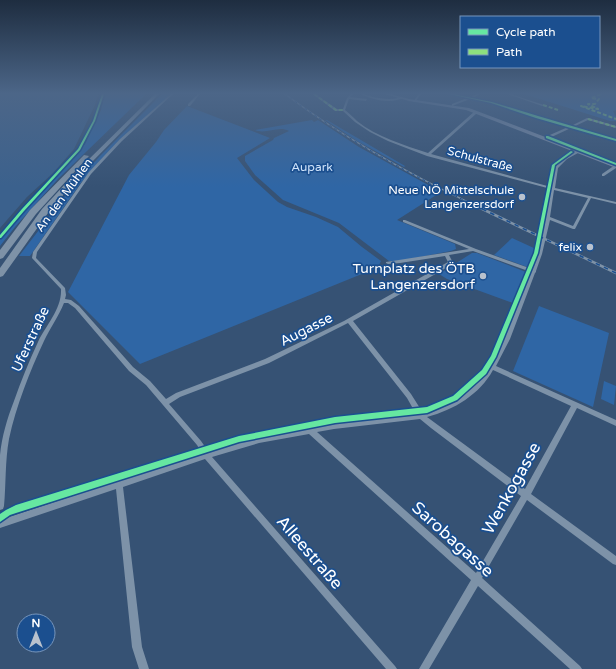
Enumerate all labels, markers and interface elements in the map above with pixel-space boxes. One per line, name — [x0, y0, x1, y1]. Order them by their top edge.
legend — [460, 16, 600, 68]
text: Cycle path — [496, 25, 555, 39]
text: Path — [496, 45, 522, 59]
street label: Schulstraße — [446, 144, 514, 174]
street label: An den Mühlen — [33, 156, 95, 234]
park label: Aupark — [291, 160, 333, 174]
place label: Neue NÖ Mittelschule Langenzersdorf — [388, 183, 514, 211]
marker: Neue NÖ Mittelschule Langenzersdorf — [517, 192, 527, 202]
place label: felix — [559, 240, 582, 254]
marker: felix — [585, 242, 595, 252]
place label: Turnplatz des ÖTB Langenzersdorf — [353, 260, 476, 293]
marker: Turnplatz des ÖTB Langenzersdorf — [478, 271, 488, 281]
street label: Uferstraße — [8, 304, 53, 375]
street label: Augasse — [277, 309, 335, 350]
street label: Wenkogasse — [478, 439, 545, 538]
street label: Sarobagasse — [407, 497, 498, 582]
street label: Alleestraße — [272, 511, 347, 594]
north arrow — [16, 613, 56, 653]
text: N — [32, 617, 40, 630]

